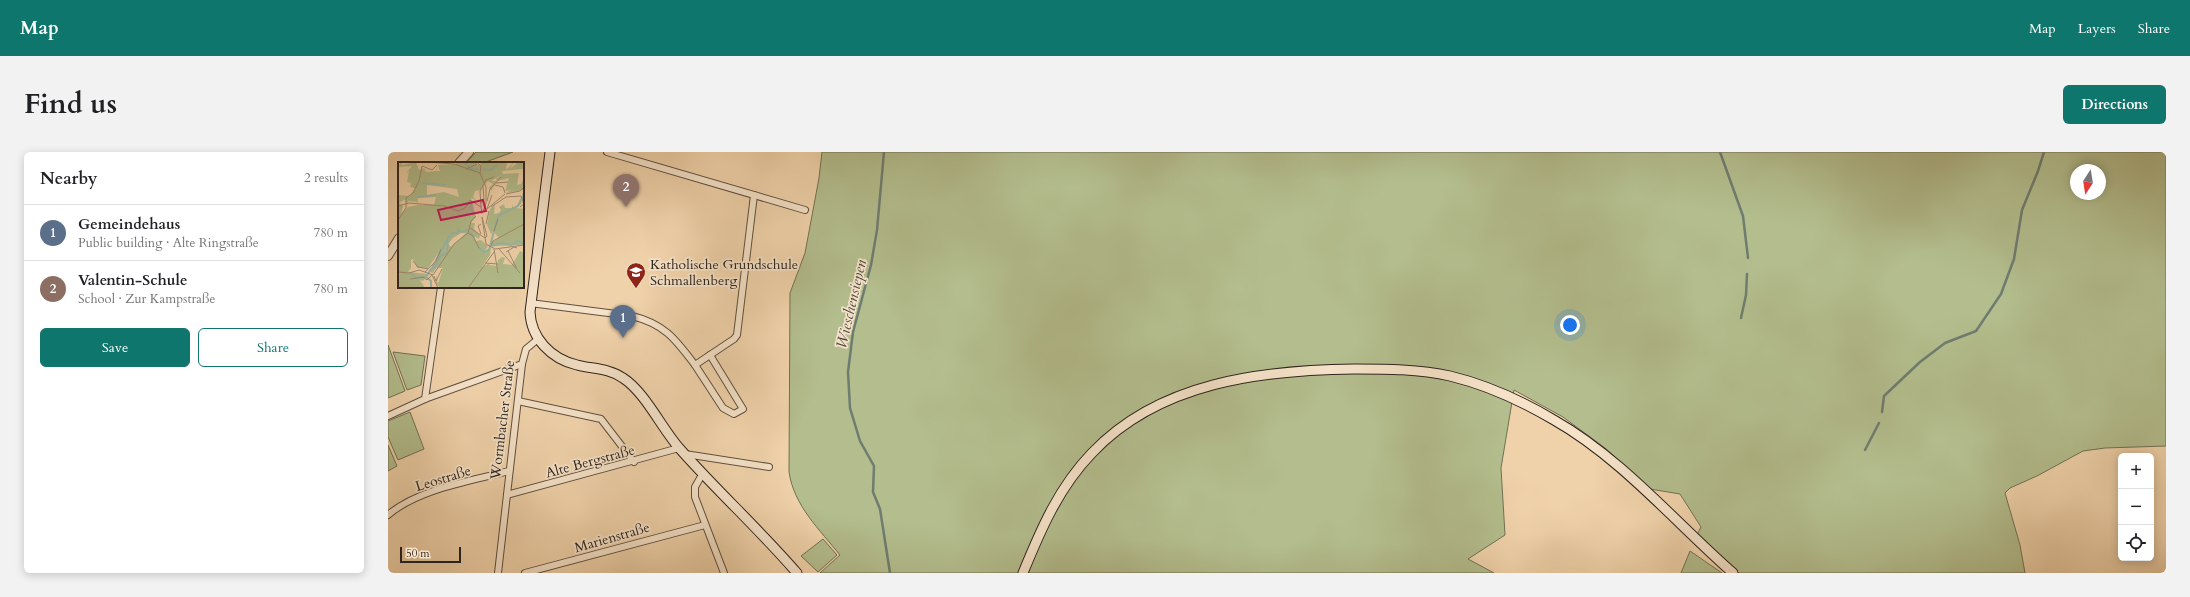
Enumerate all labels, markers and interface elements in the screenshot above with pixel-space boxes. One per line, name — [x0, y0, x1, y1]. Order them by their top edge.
text: Map — [20, 15, 59, 41]
text: Map — [2029, 19, 2056, 38]
text: Layers — [2078, 19, 2116, 38]
text: Share — [2138, 19, 2170, 38]
text: Find us — [24, 85, 117, 123]
button: Directions — [2063, 85, 2166, 124]
inset map — [398, 162, 524, 288]
north arrow — [2070, 164, 2106, 200]
text: Nearby — [40, 167, 97, 190]
text: 2 results — [304, 169, 348, 187]
pin: 2 — [613, 174, 639, 207]
text: Gemeindehaus — [78, 214, 180, 234]
text: 1 — [50, 224, 56, 242]
text: 780 m — [314, 224, 348, 242]
text: Public building · Alte Ringstraße — [78, 234, 259, 252]
place label: Katholische Grundschule Schmallenberg — [650, 255, 798, 290]
water label: Wieschensiepen — [831, 257, 871, 350]
school or university icon: Katholische Grundschule Schmallenberg — [625, 261, 647, 289]
text: Valentin-Schule — [78, 270, 187, 290]
text: 2 — [50, 280, 56, 298]
text: 780 m — [314, 280, 348, 298]
text: School · Zur Kampstraße — [78, 290, 216, 308]
pin: 1 — [610, 305, 636, 338]
your location — [1560, 315, 1580, 335]
button: Save — [40, 328, 190, 367]
button: Share — [198, 328, 348, 367]
street label: Wormbacher Straße — [486, 359, 519, 482]
street label: Alte Bergstraße — [543, 440, 637, 483]
map controls — [2118, 453, 2154, 561]
button: + — [2118, 453, 2154, 489]
street label: Leostraße — [413, 461, 473, 496]
button: − — [2118, 489, 2154, 525]
street label: Marienstraße — [572, 518, 652, 557]
button: locate — [2118, 525, 2154, 561]
scale bar — [400, 545, 461, 564]
text: 50 m — [406, 546, 430, 561]

